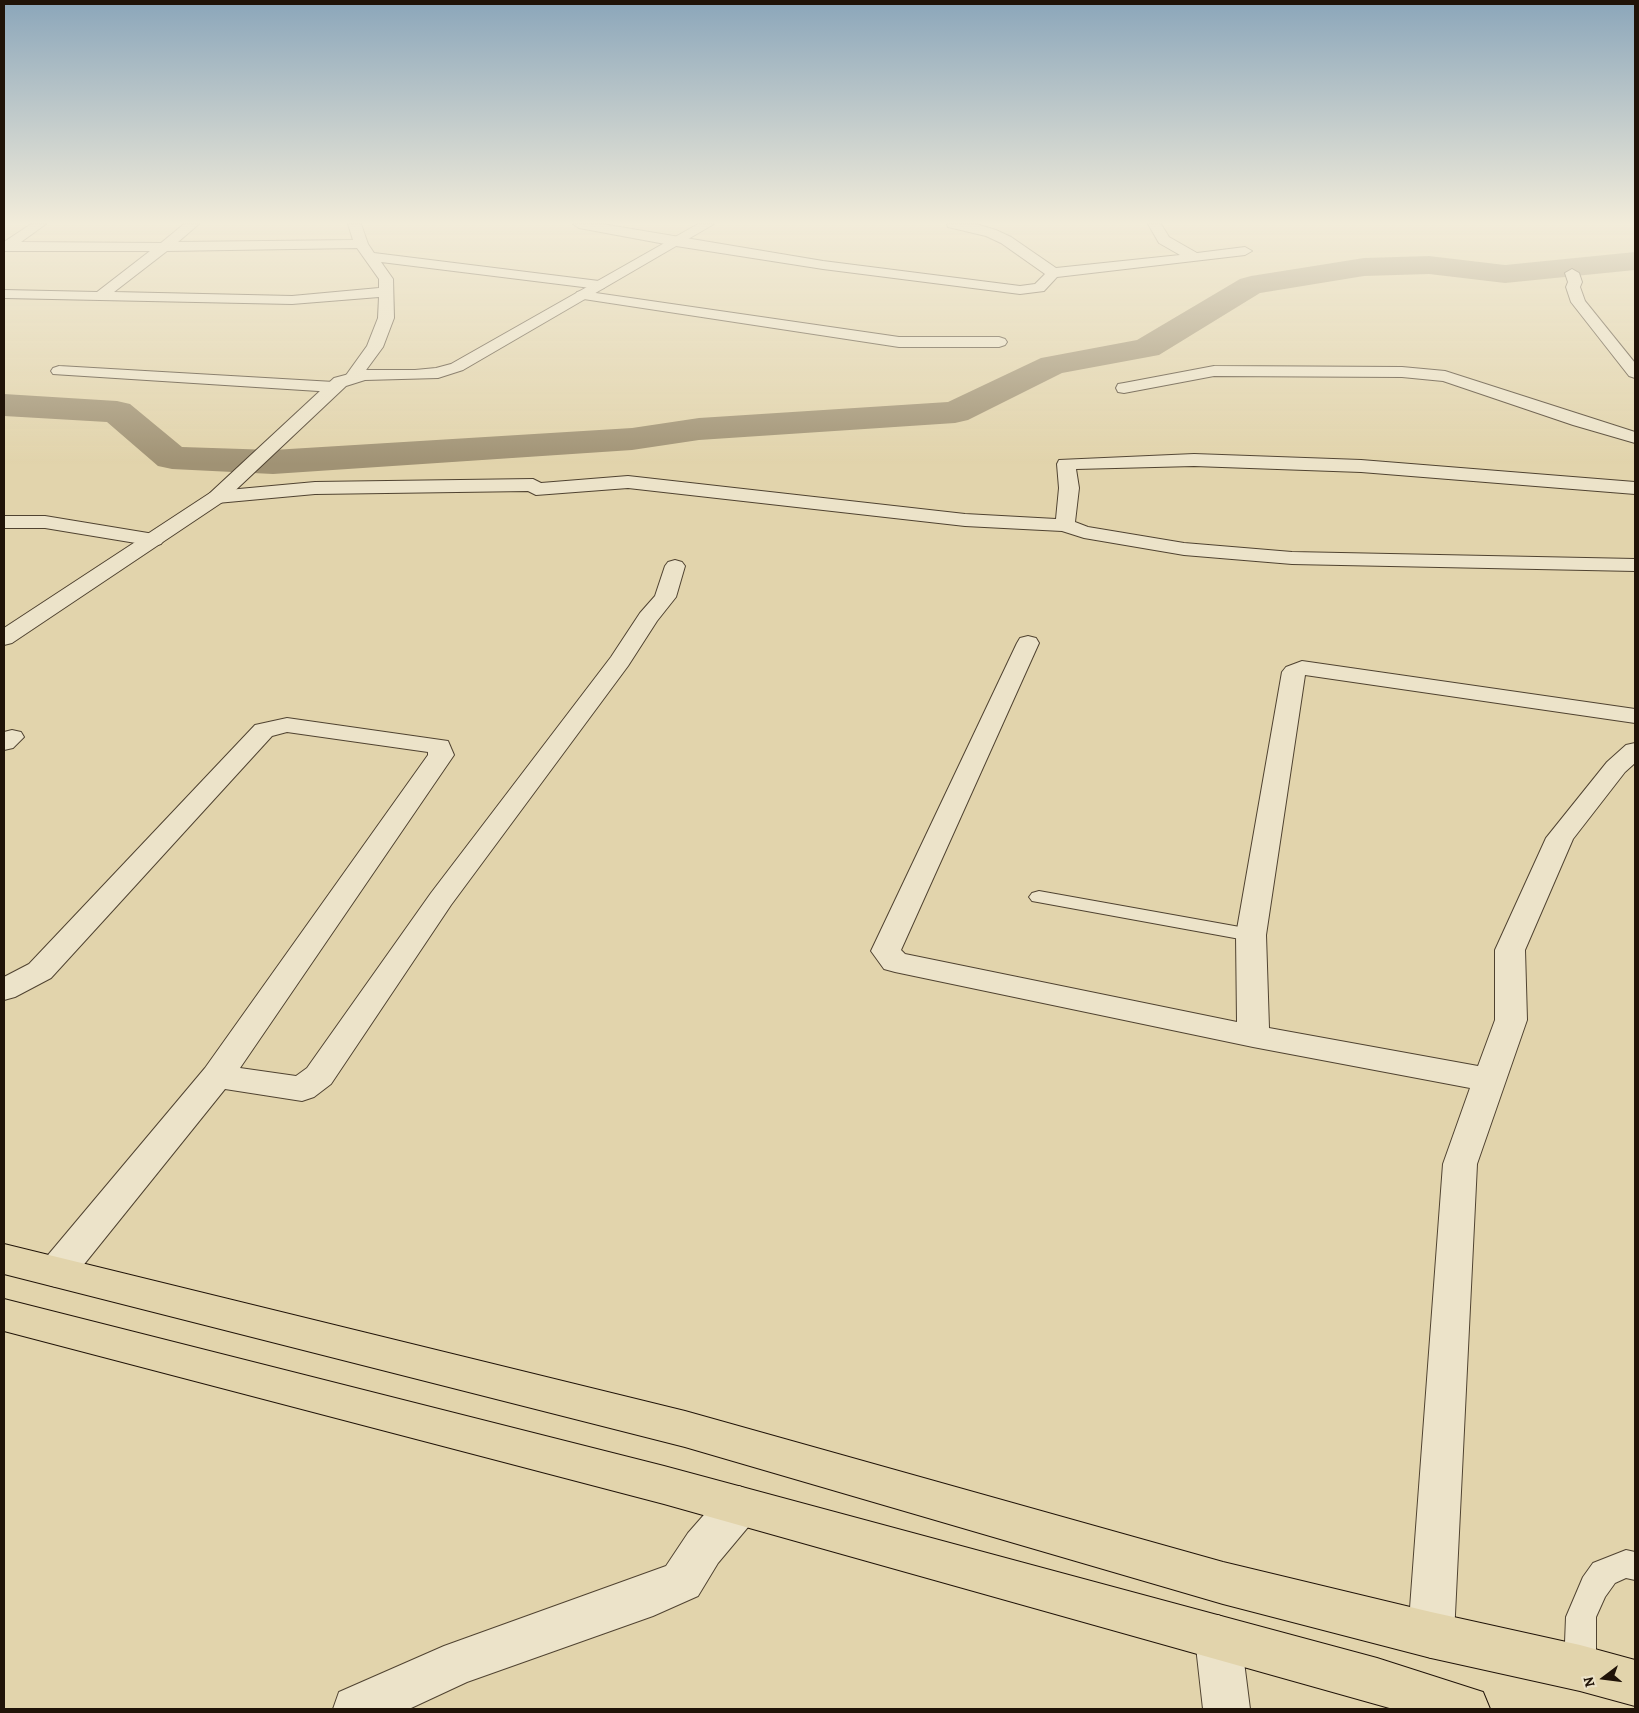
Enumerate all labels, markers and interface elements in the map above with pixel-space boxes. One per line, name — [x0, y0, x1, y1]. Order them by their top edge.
north arrow — [1579, 1653, 1629, 1703]
text: N — [1579, 1675, 1600, 1689]

